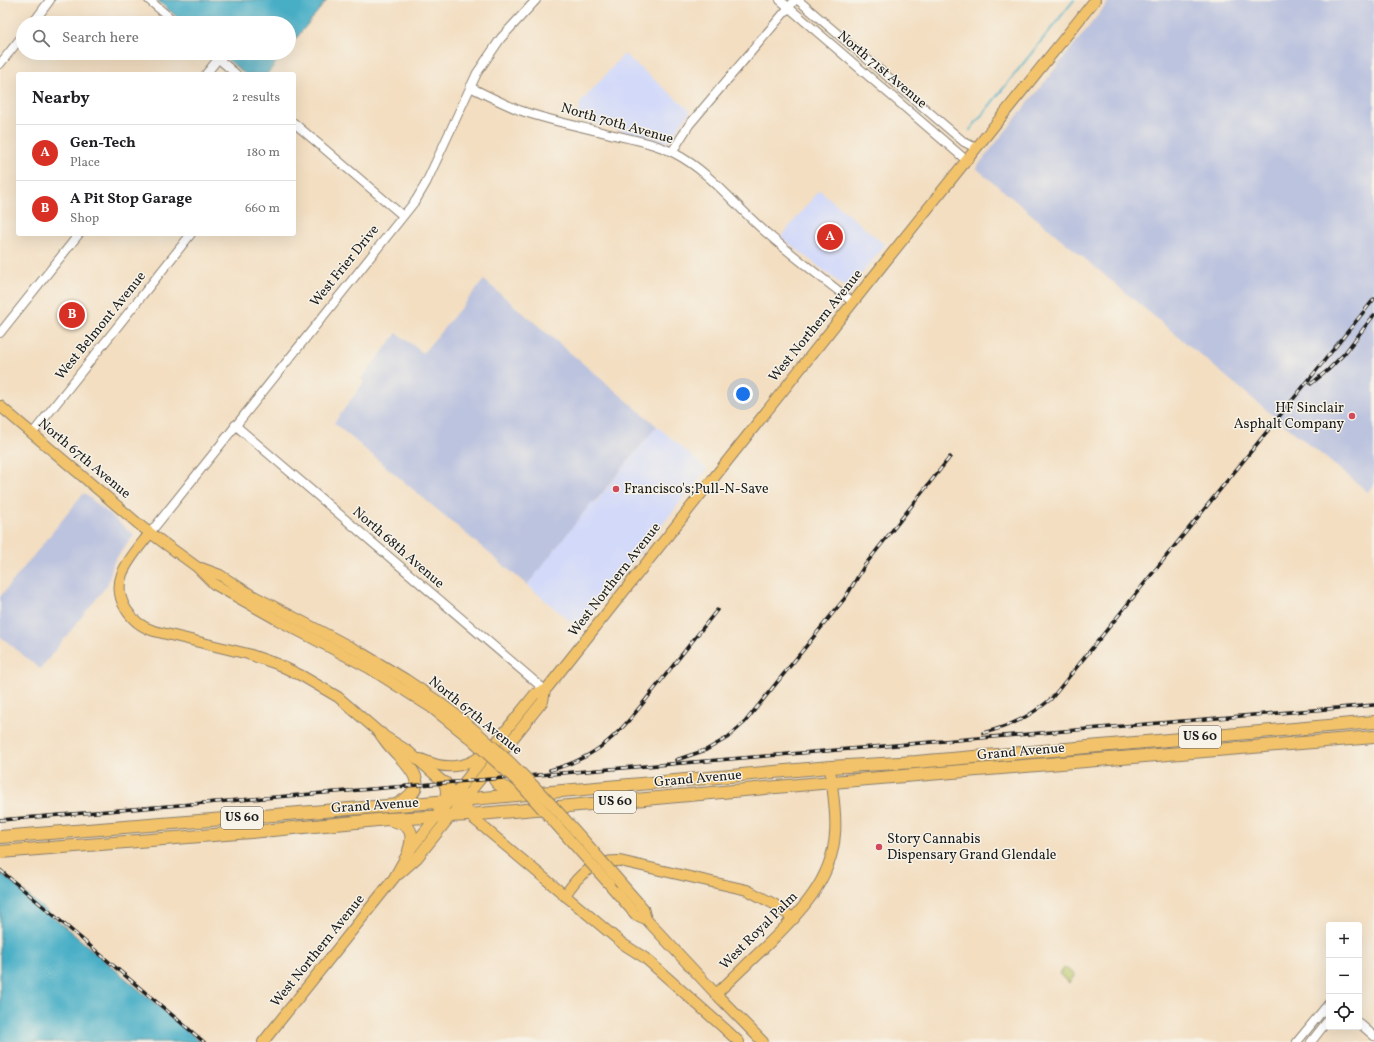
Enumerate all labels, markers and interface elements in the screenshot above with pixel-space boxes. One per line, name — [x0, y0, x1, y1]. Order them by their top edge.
search box — [16, 16, 296, 60]
icon: search — [30, 27, 52, 49]
street label: North 71st Avenue — [833, 27, 931, 113]
text: Search here — [62, 28, 139, 49]
text: Nearby — [32, 87, 90, 110]
text: 2 results — [232, 89, 280, 107]
street label: North 70th Avenue — [559, 99, 676, 149]
text: Gen-Tech — [70, 133, 136, 154]
text: A — [40, 144, 50, 162]
text: 180 m — [246, 144, 280, 162]
text: Place — [70, 154, 100, 172]
text: A Pit Stop Garage — [70, 189, 192, 210]
text: B — [41, 200, 49, 218]
text: 660 m — [245, 200, 280, 218]
text: Shop — [70, 210, 99, 228]
street label: West Frier Drive — [306, 221, 384, 311]
pin: A — [817, 222, 843, 252]
street label: West Northern Avenue — [765, 265, 868, 386]
street label: West Belmont Avenue — [52, 268, 150, 384]
pin: B — [59, 300, 85, 330]
your location — [733, 384, 753, 404]
place label: HF Sinclair Asphalt Company — [1234, 399, 1344, 434]
marker: HF Sinclair Asphalt Company — [1347, 411, 1357, 421]
street label: North 67th Avenue — [34, 415, 135, 504]
place label: Francisco's;Pull-N-Save — [624, 480, 769, 499]
marker: Francisco's;Pull-N-Save — [611, 484, 621, 494]
street label: North 68th Avenue — [348, 503, 448, 593]
street label: West Northern Avenue — [565, 519, 666, 641]
street label: North 67th Avenue — [424, 672, 526, 760]
road number: US 60 — [1179, 726, 1221, 748]
street label: Grand Avenue — [976, 739, 1066, 765]
street label: Grand Avenue — [653, 766, 743, 792]
road number: US 60 — [594, 791, 636, 813]
street label: Grand Avenue — [330, 793, 420, 819]
road number: US 60 — [221, 807, 263, 829]
place label: Story Cannabis Dispensary Grand Glendale — [887, 830, 1057, 865]
marker: Story Cannabis Dispensary Grand Glendale — [874, 842, 884, 852]
street label: West Royal Palm — [716, 888, 802, 974]
street label: West Northern Avenue — [267, 890, 370, 1011]
map controls — [1326, 922, 1362, 1030]
button: + — [1326, 922, 1362, 958]
button: − — [1326, 958, 1362, 994]
button: locate — [1326, 994, 1362, 1030]

